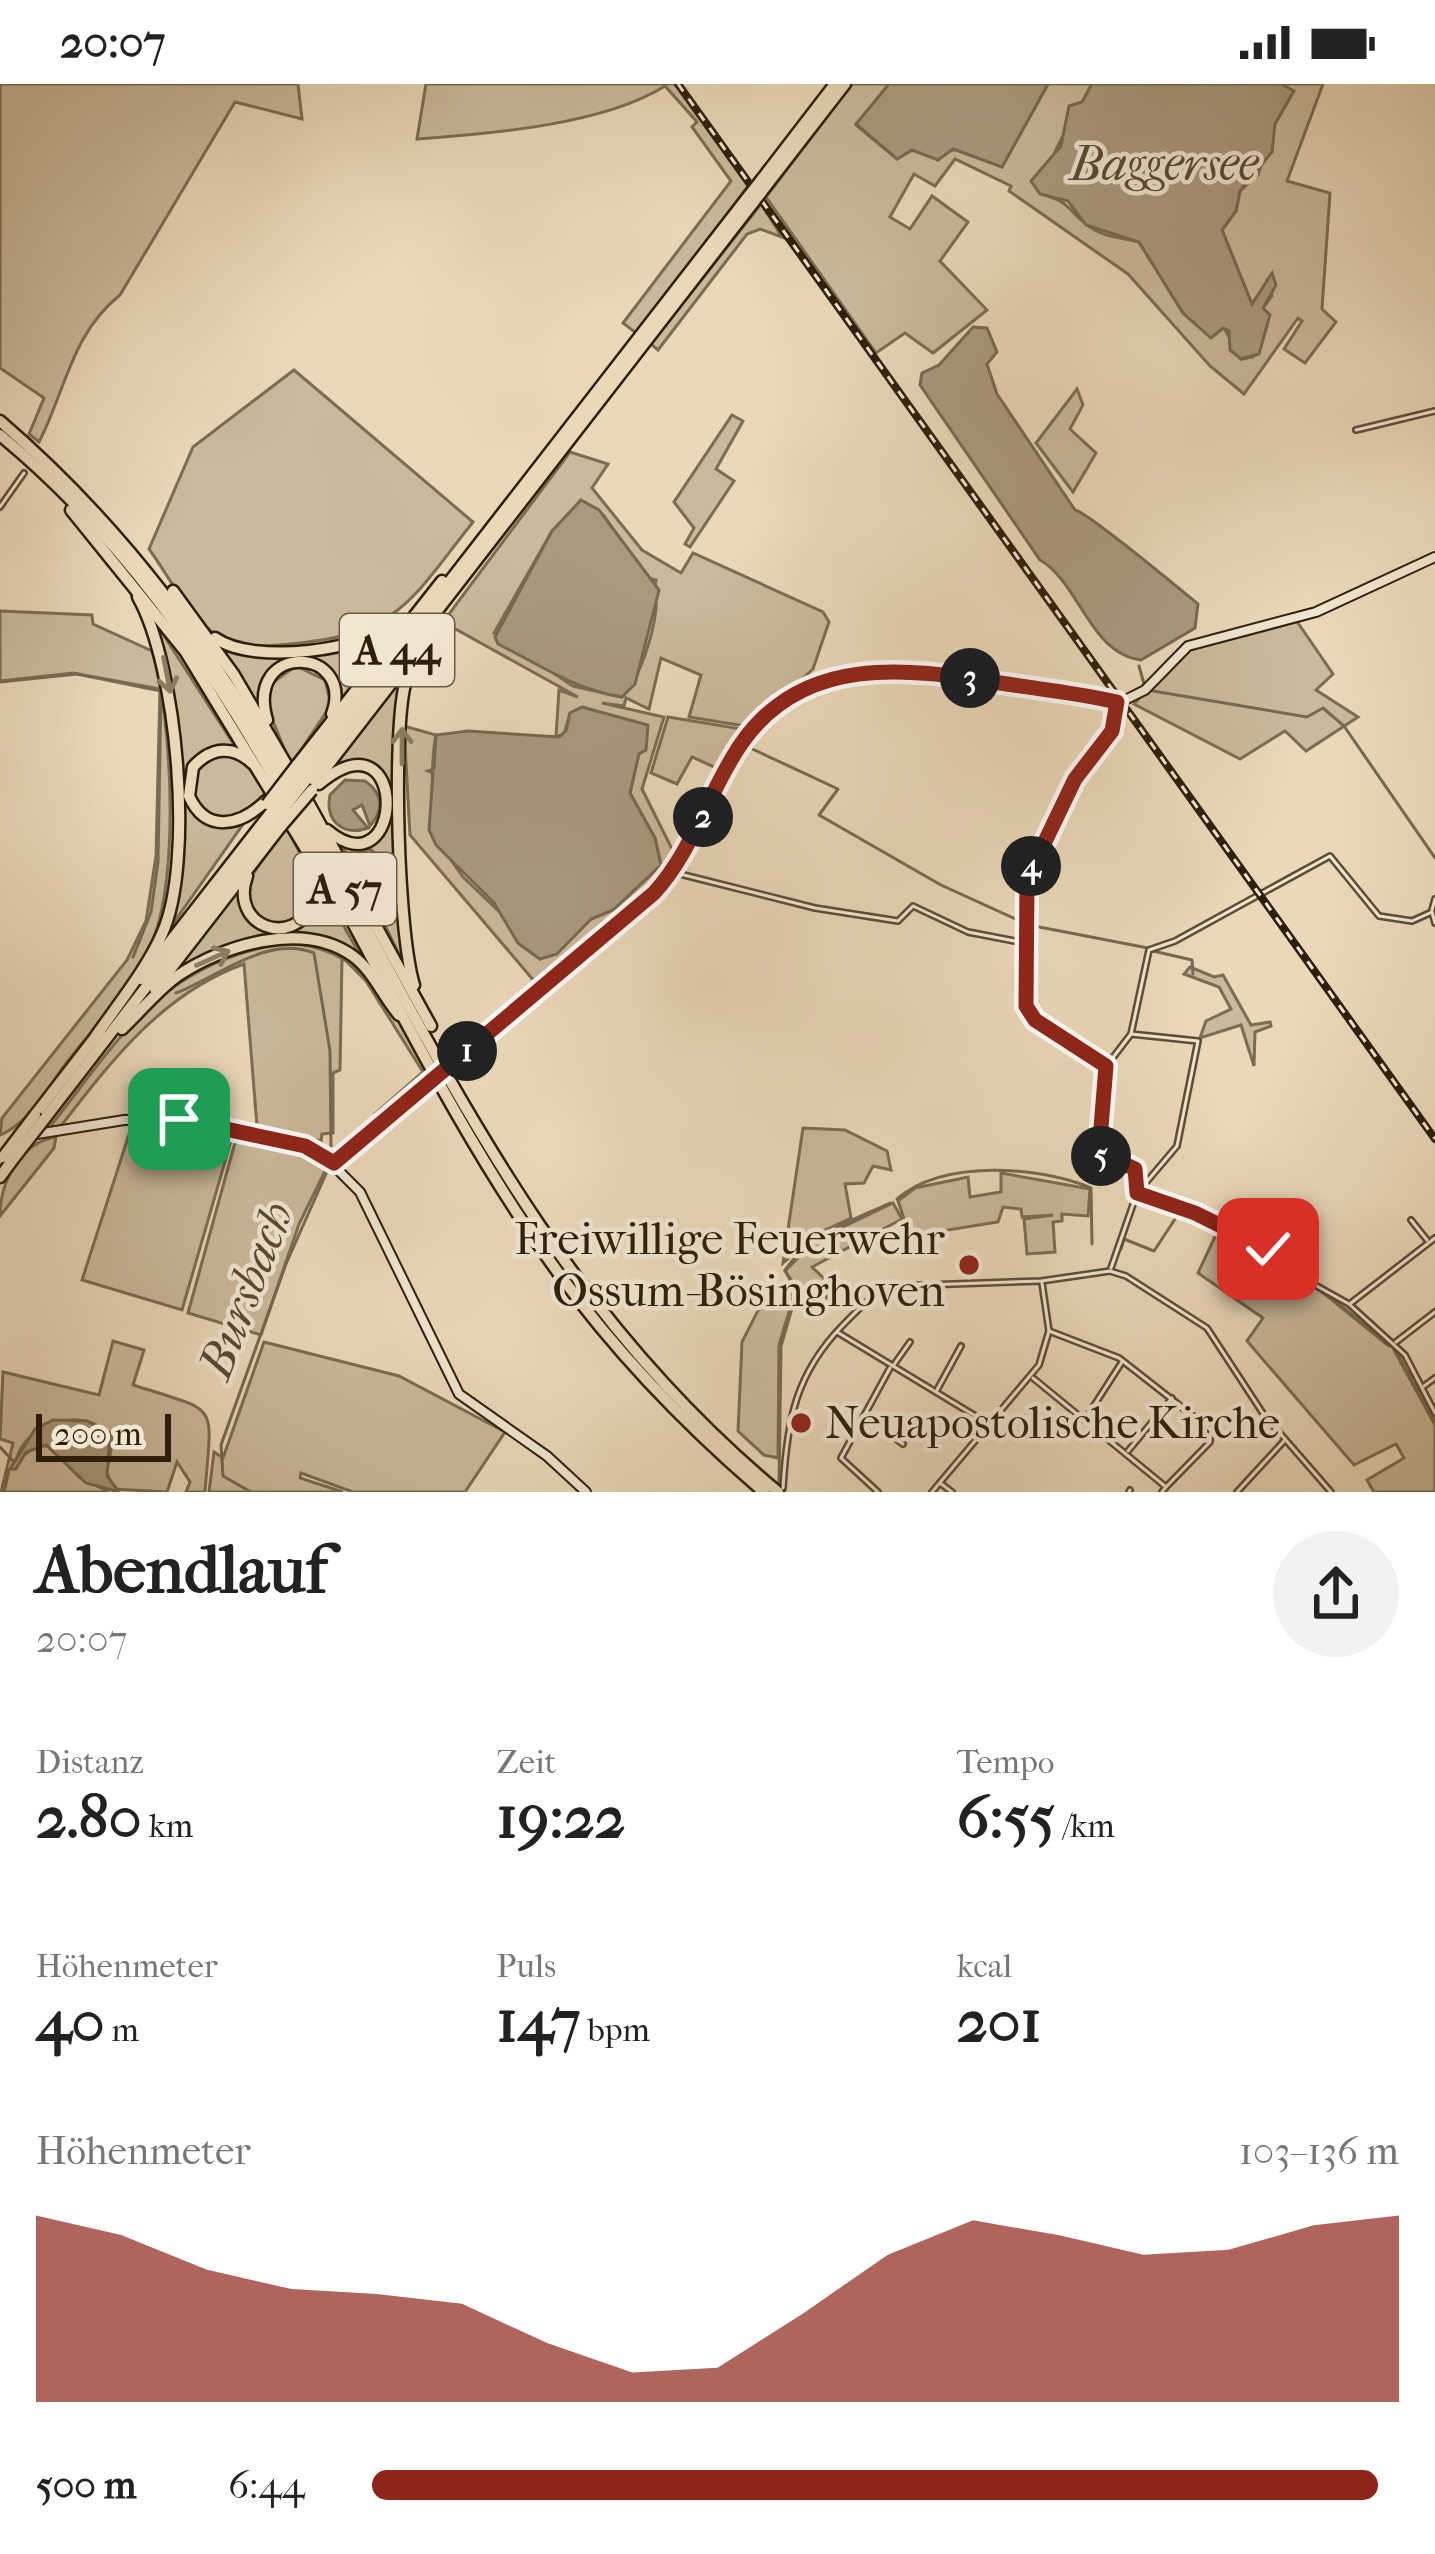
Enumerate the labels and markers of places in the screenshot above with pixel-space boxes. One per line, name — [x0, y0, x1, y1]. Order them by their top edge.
pin: 3 — [940, 648, 1000, 708]
pin: 2 — [673, 787, 733, 847]
pin: 4 — [1001, 836, 1061, 896]
pin: 1 — [437, 1021, 497, 1081]
pin — [128, 1068, 230, 1170]
pin: 5 — [1071, 1126, 1131, 1186]
pin — [1217, 1198, 1319, 1300]
place label: Freiwillige Feuerwehr Ossum-Bösinghoven — [514, 1213, 946, 1318]
marker: Freiwillige Feuerwehr Ossum-Bösinghoven — [956, 1252, 982, 1278]
place label: Neuapostolische Kirche — [825, 1397, 1280, 1450]
marker: Neuapostolische Kirche — [788, 1410, 814, 1436]

